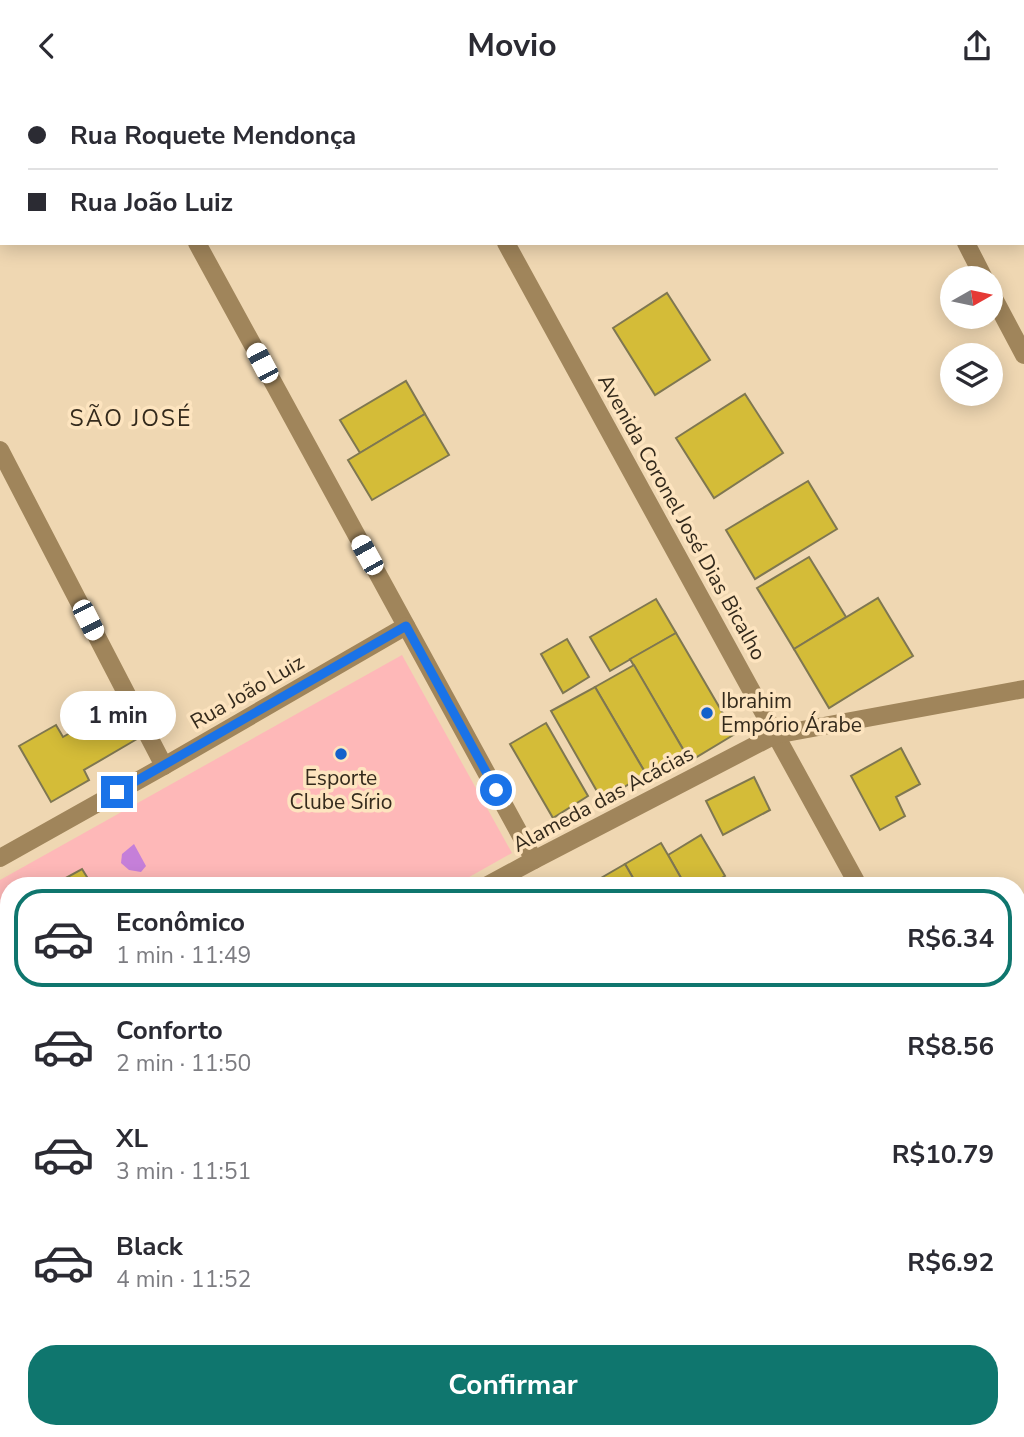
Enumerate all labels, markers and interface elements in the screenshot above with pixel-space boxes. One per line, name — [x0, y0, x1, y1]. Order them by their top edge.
text: Movio — [467, 24, 557, 67]
icon: back — [28, 27, 66, 65]
icon: share — [958, 27, 996, 65]
text: Rua Roquete Mendonça — [70, 118, 356, 153]
text: Rua João Luiz — [70, 185, 233, 220]
north arrow — [940, 266, 1003, 329]
map controls — [940, 266, 1003, 406]
car — [243, 340, 282, 386]
button: layers — [940, 343, 1003, 406]
street label: Avenida Coronel José Dias Bicalho — [591, 369, 773, 665]
district label: SÃO JOSÉ — [70, 403, 192, 434]
car — [348, 532, 387, 578]
car — [70, 597, 107, 643]
street label: Rua João Luiz — [185, 648, 309, 736]
place label: Ibrahim Empório Árabe — [721, 687, 862, 739]
callout: 1 min — [59, 691, 175, 739]
text: 1 min — [88, 700, 148, 731]
marker: Ibrahim Empório Árabe — [699, 705, 715, 721]
street label: Alameda das Acácias — [508, 739, 698, 859]
marker: Esporte Clube Sírio — [333, 746, 349, 762]
place label: Esporte Clube Sírio — [290, 764, 392, 816]
route start — [480, 774, 512, 806]
route end — [101, 776, 133, 808]
text: Econômico — [116, 905, 245, 940]
icon: car — [32, 907, 95, 970]
text: R$6.34 — [907, 921, 994, 956]
text: 1 min · 11:49 — [116, 940, 251, 971]
text: Conforto — [116, 1013, 223, 1048]
icon: car — [32, 1015, 95, 1078]
text: R$8.56 — [907, 1029, 994, 1064]
text: 2 min · 11:50 — [116, 1048, 251, 1079]
text: XL — [116, 1121, 148, 1156]
icon: car — [32, 1123, 95, 1186]
text: R$10.79 — [892, 1137, 994, 1172]
text: 3 min · 11:51 — [116, 1156, 251, 1187]
text: Black — [116, 1229, 183, 1264]
icon: car — [32, 1231, 95, 1294]
text: R$6.92 — [907, 1245, 994, 1280]
text: 4 min · 11:52 — [116, 1264, 251, 1295]
button: Confirmar — [28, 1345, 998, 1425]

